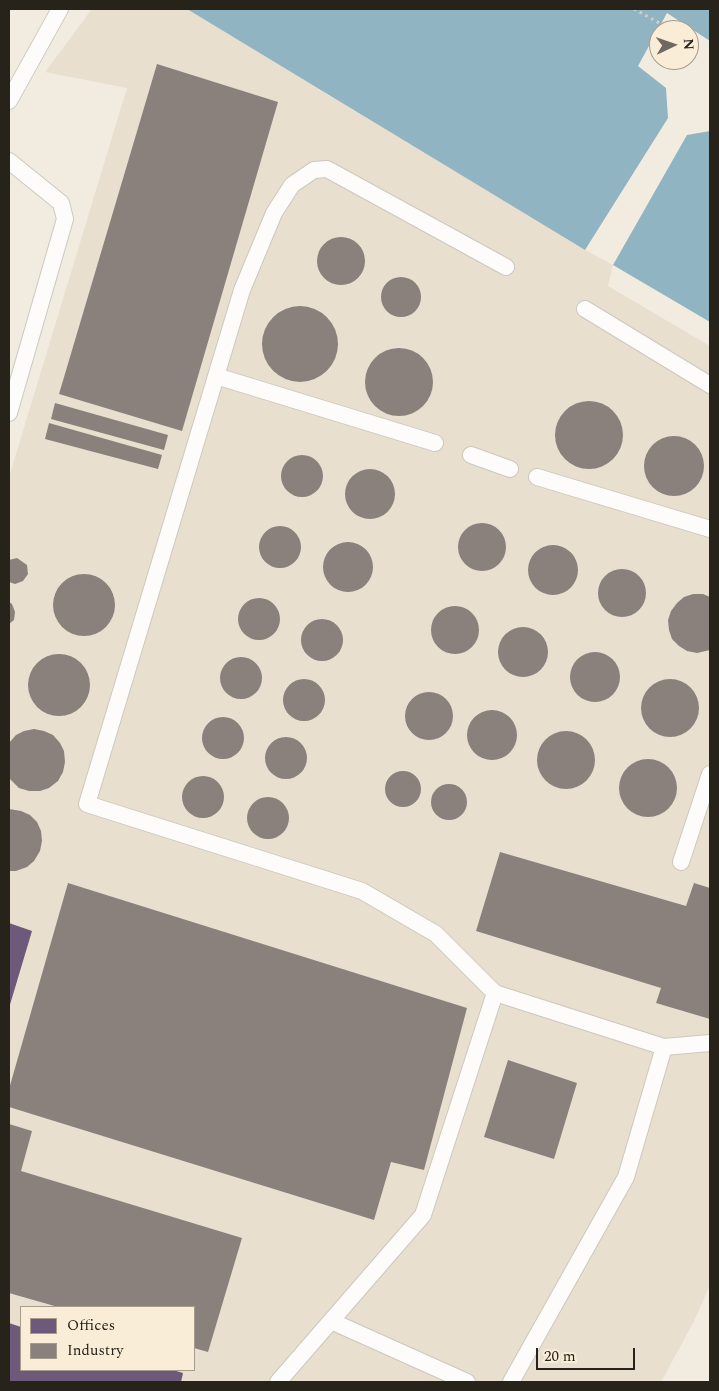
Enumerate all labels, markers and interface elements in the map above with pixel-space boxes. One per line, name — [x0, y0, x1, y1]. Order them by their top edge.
north arrow — [649, 20, 699, 70]
text: N — [678, 38, 699, 51]
legend — [20, 1306, 195, 1371]
text: Offices — [67, 1314, 115, 1337]
scale bar — [539, 1338, 638, 1370]
text: Industry — [67, 1339, 123, 1362]
text: 20 m — [544, 1345, 576, 1368]

